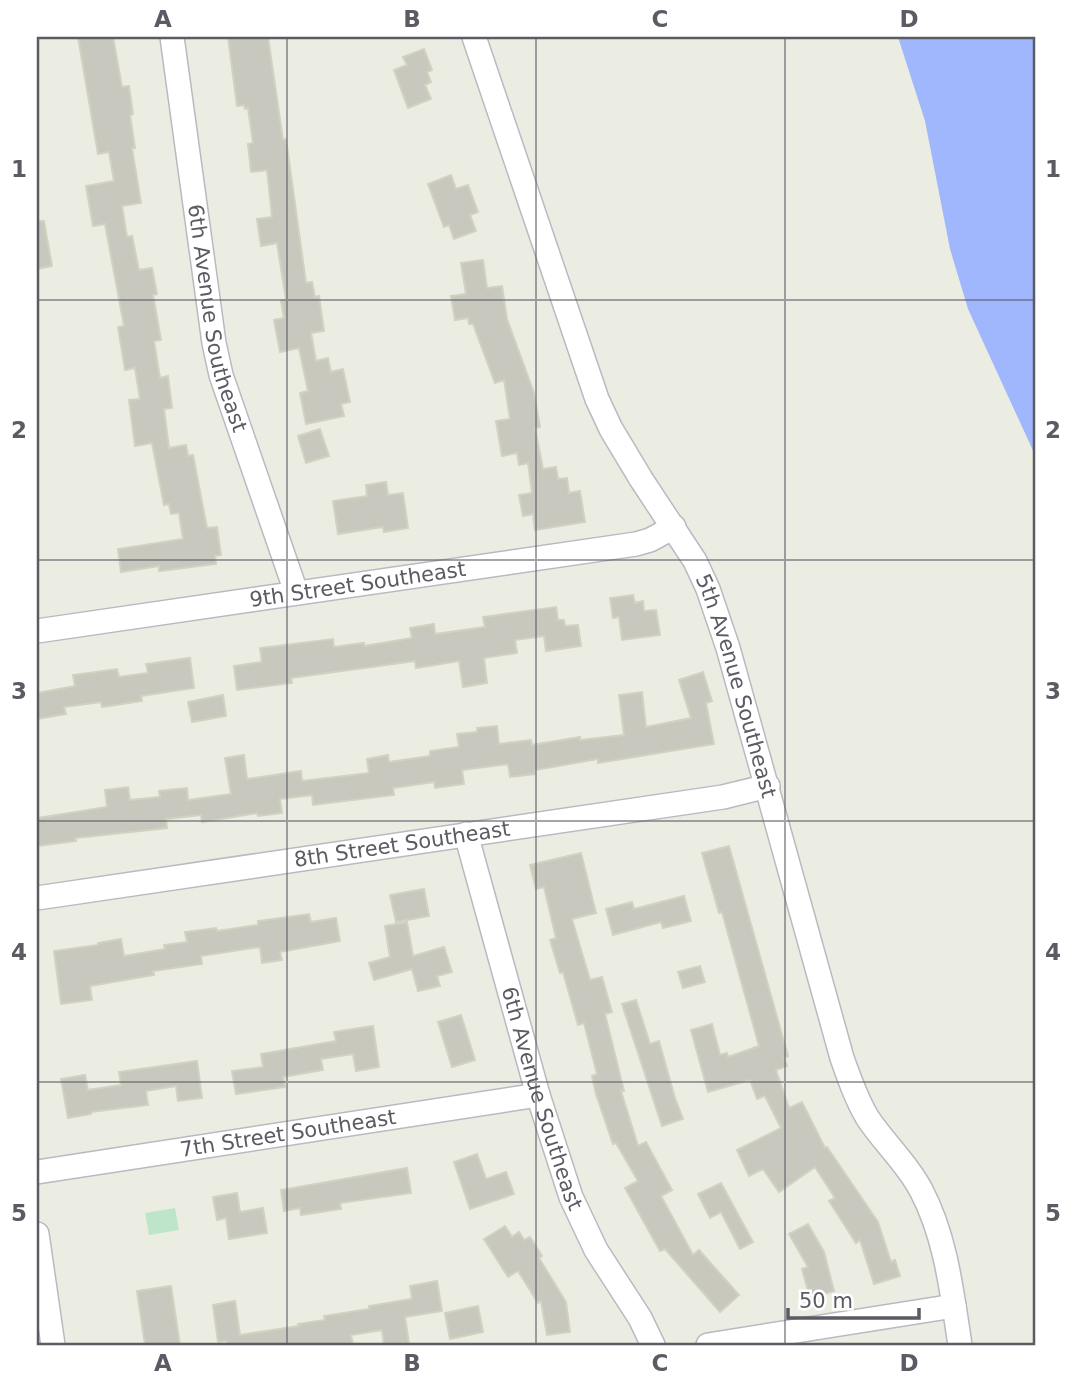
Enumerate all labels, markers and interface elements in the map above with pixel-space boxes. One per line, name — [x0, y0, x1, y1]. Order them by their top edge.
text: A — [154, 6, 172, 32]
text: B — [403, 6, 421, 32]
text: C — [652, 6, 668, 32]
text: D — [899, 6, 919, 32]
text: 1 — [11, 156, 27, 182]
text: 1 — [1045, 156, 1061, 182]
street label: 6th Avenue Southeast — [183, 203, 252, 435]
text: 2 — [11, 417, 27, 443]
text: 2 — [1045, 417, 1061, 443]
street label: 9th Street Southeast — [248, 557, 467, 612]
street label: 5th Avenue Southeast — [691, 570, 781, 801]
text: 3 — [11, 678, 27, 704]
text: 3 — [1045, 678, 1061, 704]
street label: 8th Street Southeast — [292, 816, 512, 872]
text: 4 — [11, 939, 27, 965]
text: 4 — [1045, 939, 1061, 965]
street label: 6th Avenue Southeast — [497, 984, 588, 1214]
street label: 7th Street Southeast — [178, 1105, 398, 1162]
text: 5 — [11, 1200, 27, 1226]
text: 5 — [1045, 1200, 1061, 1226]
scale bar — [788, 1277, 920, 1321]
text: 50 m — [799, 1289, 853, 1313]
text: A — [154, 1350, 172, 1376]
text: B — [403, 1350, 421, 1376]
text: C — [652, 1350, 668, 1376]
text: D — [899, 1350, 919, 1376]

